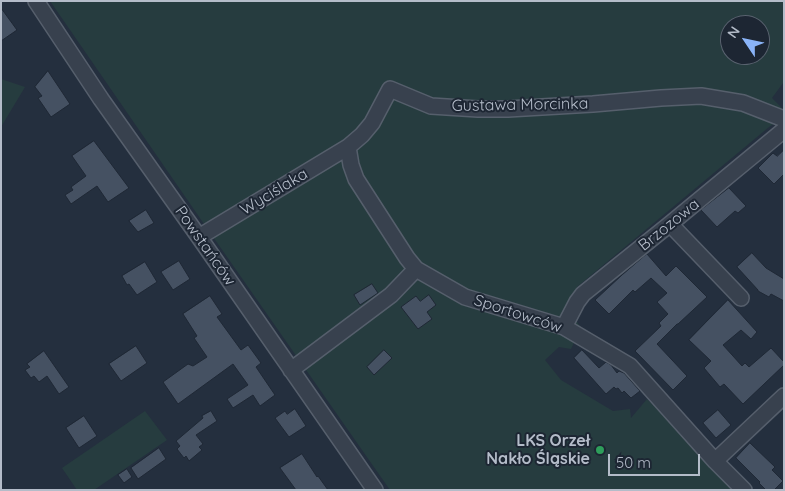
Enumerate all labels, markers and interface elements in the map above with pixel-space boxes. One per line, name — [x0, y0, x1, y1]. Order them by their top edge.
north arrow — [720, 15, 770, 65]
text: N — [723, 23, 744, 41]
street label: Gustawa Morcinka — [451, 94, 589, 116]
street label: Wyciślaka — [237, 164, 311, 220]
street label: Brzozowa — [635, 195, 703, 255]
street label: Powstańców — [171, 202, 239, 290]
street label: Sportowców — [472, 291, 564, 337]
place label: LKS Orzeł Nakło Śląskie — [486, 431, 590, 469]
marker: LKS Orzeł Nakło Śląskie — [594, 444, 606, 456]
scale bar — [610, 444, 702, 476]
text: 50 m — [616, 453, 651, 472]

